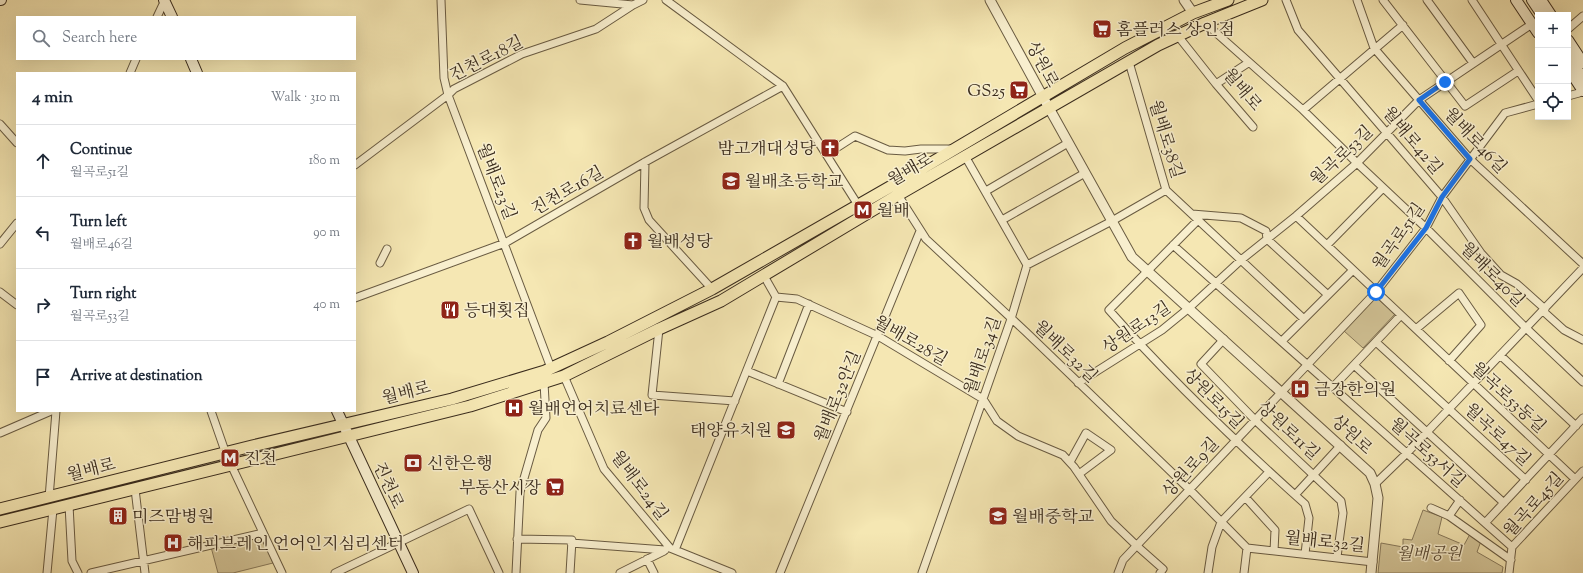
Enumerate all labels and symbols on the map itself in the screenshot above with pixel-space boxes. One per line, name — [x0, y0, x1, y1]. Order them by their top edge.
supermarket icon: 홈플러스 상인점 — [1091, 18, 1113, 40]
place label: 홈플러스 상인점 — [1116, 19, 1235, 43]
street label: 진천로18길 — [446, 31, 528, 89]
street label: 상원로 — [1019, 38, 1064, 93]
street label: 월배로 — [1216, 64, 1267, 117]
route end — [1436, 73, 1454, 91]
supermarket icon: GS25 — [1008, 79, 1030, 101]
place label: GS25 — [967, 80, 1005, 104]
street label: 월배로38길 — [1142, 97, 1188, 182]
street label: 월배로42길 — [1376, 102, 1447, 180]
street label: 월배로46길 — [1438, 103, 1511, 180]
street label: 월곡로53길 — [1306, 121, 1379, 192]
church icon: 밤고개대성당 — [819, 137, 841, 159]
place label: 밤고개대성당 — [717, 138, 817, 162]
street label: 월배로23길 — [470, 140, 521, 224]
street label: 월배로 — [884, 148, 939, 193]
street label: 진천로16길 — [527, 161, 609, 222]
school or university icon: 월배초등학교 — [720, 170, 742, 192]
place label: 월배초등학교 — [745, 171, 844, 195]
metro station icon: 월배 — [852, 199, 874, 221]
street label: 월곡로51길 — [1368, 199, 1432, 276]
place label: 월배 — [877, 200, 910, 224]
church icon: 월배성당 — [622, 230, 644, 252]
place label: 월배성당 — [647, 231, 713, 255]
street label: 월배로40길 — [1454, 238, 1529, 313]
route start — [1367, 283, 1385, 301]
street label: 상원로13길 — [1098, 297, 1176, 361]
restaurant icon: 등대횟집 — [439, 299, 461, 321]
place label: 등대횟집 — [464, 300, 530, 324]
street label: 월배로28길 — [868, 311, 952, 373]
street label: 월배로34길 — [959, 313, 1008, 398]
street label: 월배로32길 — [1027, 316, 1102, 389]
street label: 월배로32안길 — [810, 347, 868, 446]
street label: 월곡로53동길 — [1465, 357, 1550, 440]
street label: 상원로15길 — [1177, 364, 1248, 435]
street label: 월배로 — [380, 376, 434, 412]
hospital icon: 금강한의원 — [1289, 378, 1311, 400]
place label: 금강한의원 — [1314, 379, 1396, 403]
street label: 상원로11길 — [1251, 396, 1324, 467]
hospital icon: 월배언어치료센타 — [503, 397, 525, 419]
place label: 월배언어치료센타 — [528, 398, 660, 422]
street label: 월곡로47길 — [1458, 398, 1535, 472]
street label: 상원로 — [1324, 410, 1377, 461]
street label: 월곡로53서길 — [1383, 413, 1470, 494]
school or university icon: 태양유치원 — [775, 419, 797, 441]
place label: 태양유치원 — [690, 420, 772, 444]
street label: 상원로9길 — [1157, 433, 1225, 504]
street label: 월배로24길 — [604, 446, 673, 526]
metro station icon: 진천 — [219, 447, 241, 469]
place label: 진천 — [244, 448, 277, 472]
bank icon: 신한은행 — [402, 452, 424, 474]
street label: 월배로 — [65, 453, 119, 489]
place label: 신한은행 — [427, 453, 493, 477]
street label: 진천로 — [366, 458, 409, 514]
street label: 월곡로45길 — [1499, 468, 1570, 543]
supermarket icon: 부동산시장 — [544, 476, 566, 498]
place label: 부동산시장 — [459, 477, 542, 501]
building icon: 미즈맘병원 — [107, 505, 129, 527]
school or university icon: 월배중학교 — [987, 505, 1009, 527]
place label: 미즈맘병원 — [132, 506, 214, 530]
place label: 월배중학교 — [1012, 506, 1095, 530]
street label: 월배로32길 — [1283, 527, 1366, 559]
hospital icon: 해피브레인 언어인지심리센터 — [162, 532, 184, 554]
place label: 해피브레인 언어인지심리센터 — [187, 533, 404, 557]
park label: 월배공원 — [1396, 543, 1463, 567]

